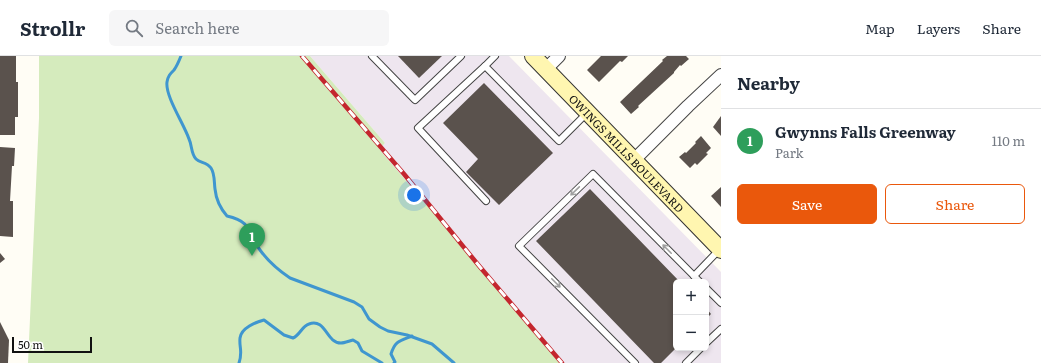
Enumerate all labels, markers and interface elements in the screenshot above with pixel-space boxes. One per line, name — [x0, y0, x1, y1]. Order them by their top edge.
search box — [109, 10, 389, 46]
text: Strollr — [20, 14, 85, 42]
text: Search here — [155, 16, 240, 39]
icon: search — [123, 17, 145, 39]
text: Map — [865, 18, 895, 38]
text: Layers — [917, 18, 960, 38]
text: Share — [982, 18, 1021, 38]
text: Nearby — [737, 70, 800, 95]
street label: OWINGS MILLS BOULEVARD — [566, 90, 688, 216]
text: Gwynns Falls Greenway — [775, 120, 956, 143]
text: 1 — [747, 131, 753, 150]
text: 110 m — [992, 131, 1025, 150]
text: Park — [775, 143, 804, 162]
button: Save — [737, 184, 877, 224]
button: Share — [885, 184, 1025, 224]
your location — [404, 185, 424, 205]
one-way arrow — [570, 186, 580, 196]
pin: 1 — [239, 223, 265, 256]
one-way arrow — [662, 244, 672, 253]
one-way arrow — [551, 278, 560, 288]
map controls — [673, 279, 709, 351]
button: + — [673, 279, 709, 315]
button: − — [673, 315, 709, 351]
scale bar — [12, 335, 92, 354]
text: 50 m — [18, 336, 43, 352]

